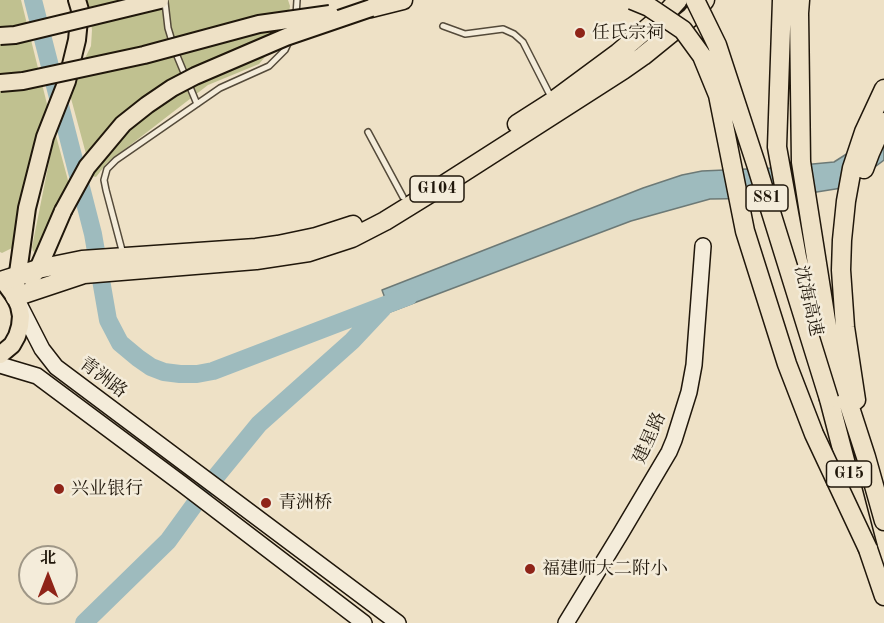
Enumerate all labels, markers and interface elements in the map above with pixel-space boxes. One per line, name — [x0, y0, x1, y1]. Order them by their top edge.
place label: 任氏宗祠 — [592, 22, 664, 44]
marker: 任氏宗祠 — [573, 26, 587, 40]
road number: G104 — [410, 176, 464, 202]
road number: S81 — [746, 185, 788, 211]
street label: 沈海高速 — [789, 263, 827, 339]
street label: 青洲路 — [75, 353, 131, 403]
street label: 建星路 — [629, 409, 671, 467]
road number: G15 — [826, 461, 872, 487]
place label: 兴业银行 — [71, 478, 143, 500]
marker: 兴业银行 — [52, 482, 66, 496]
place label: 青洲桥 — [278, 492, 332, 514]
marker: 青洲桥 — [259, 496, 273, 510]
north arrow — [18, 545, 78, 605]
text: 北 — [40, 551, 56, 567]
place label: 福建师大二附小 — [542, 558, 668, 580]
marker: 福建师大二附小 — [523, 562, 537, 576]

